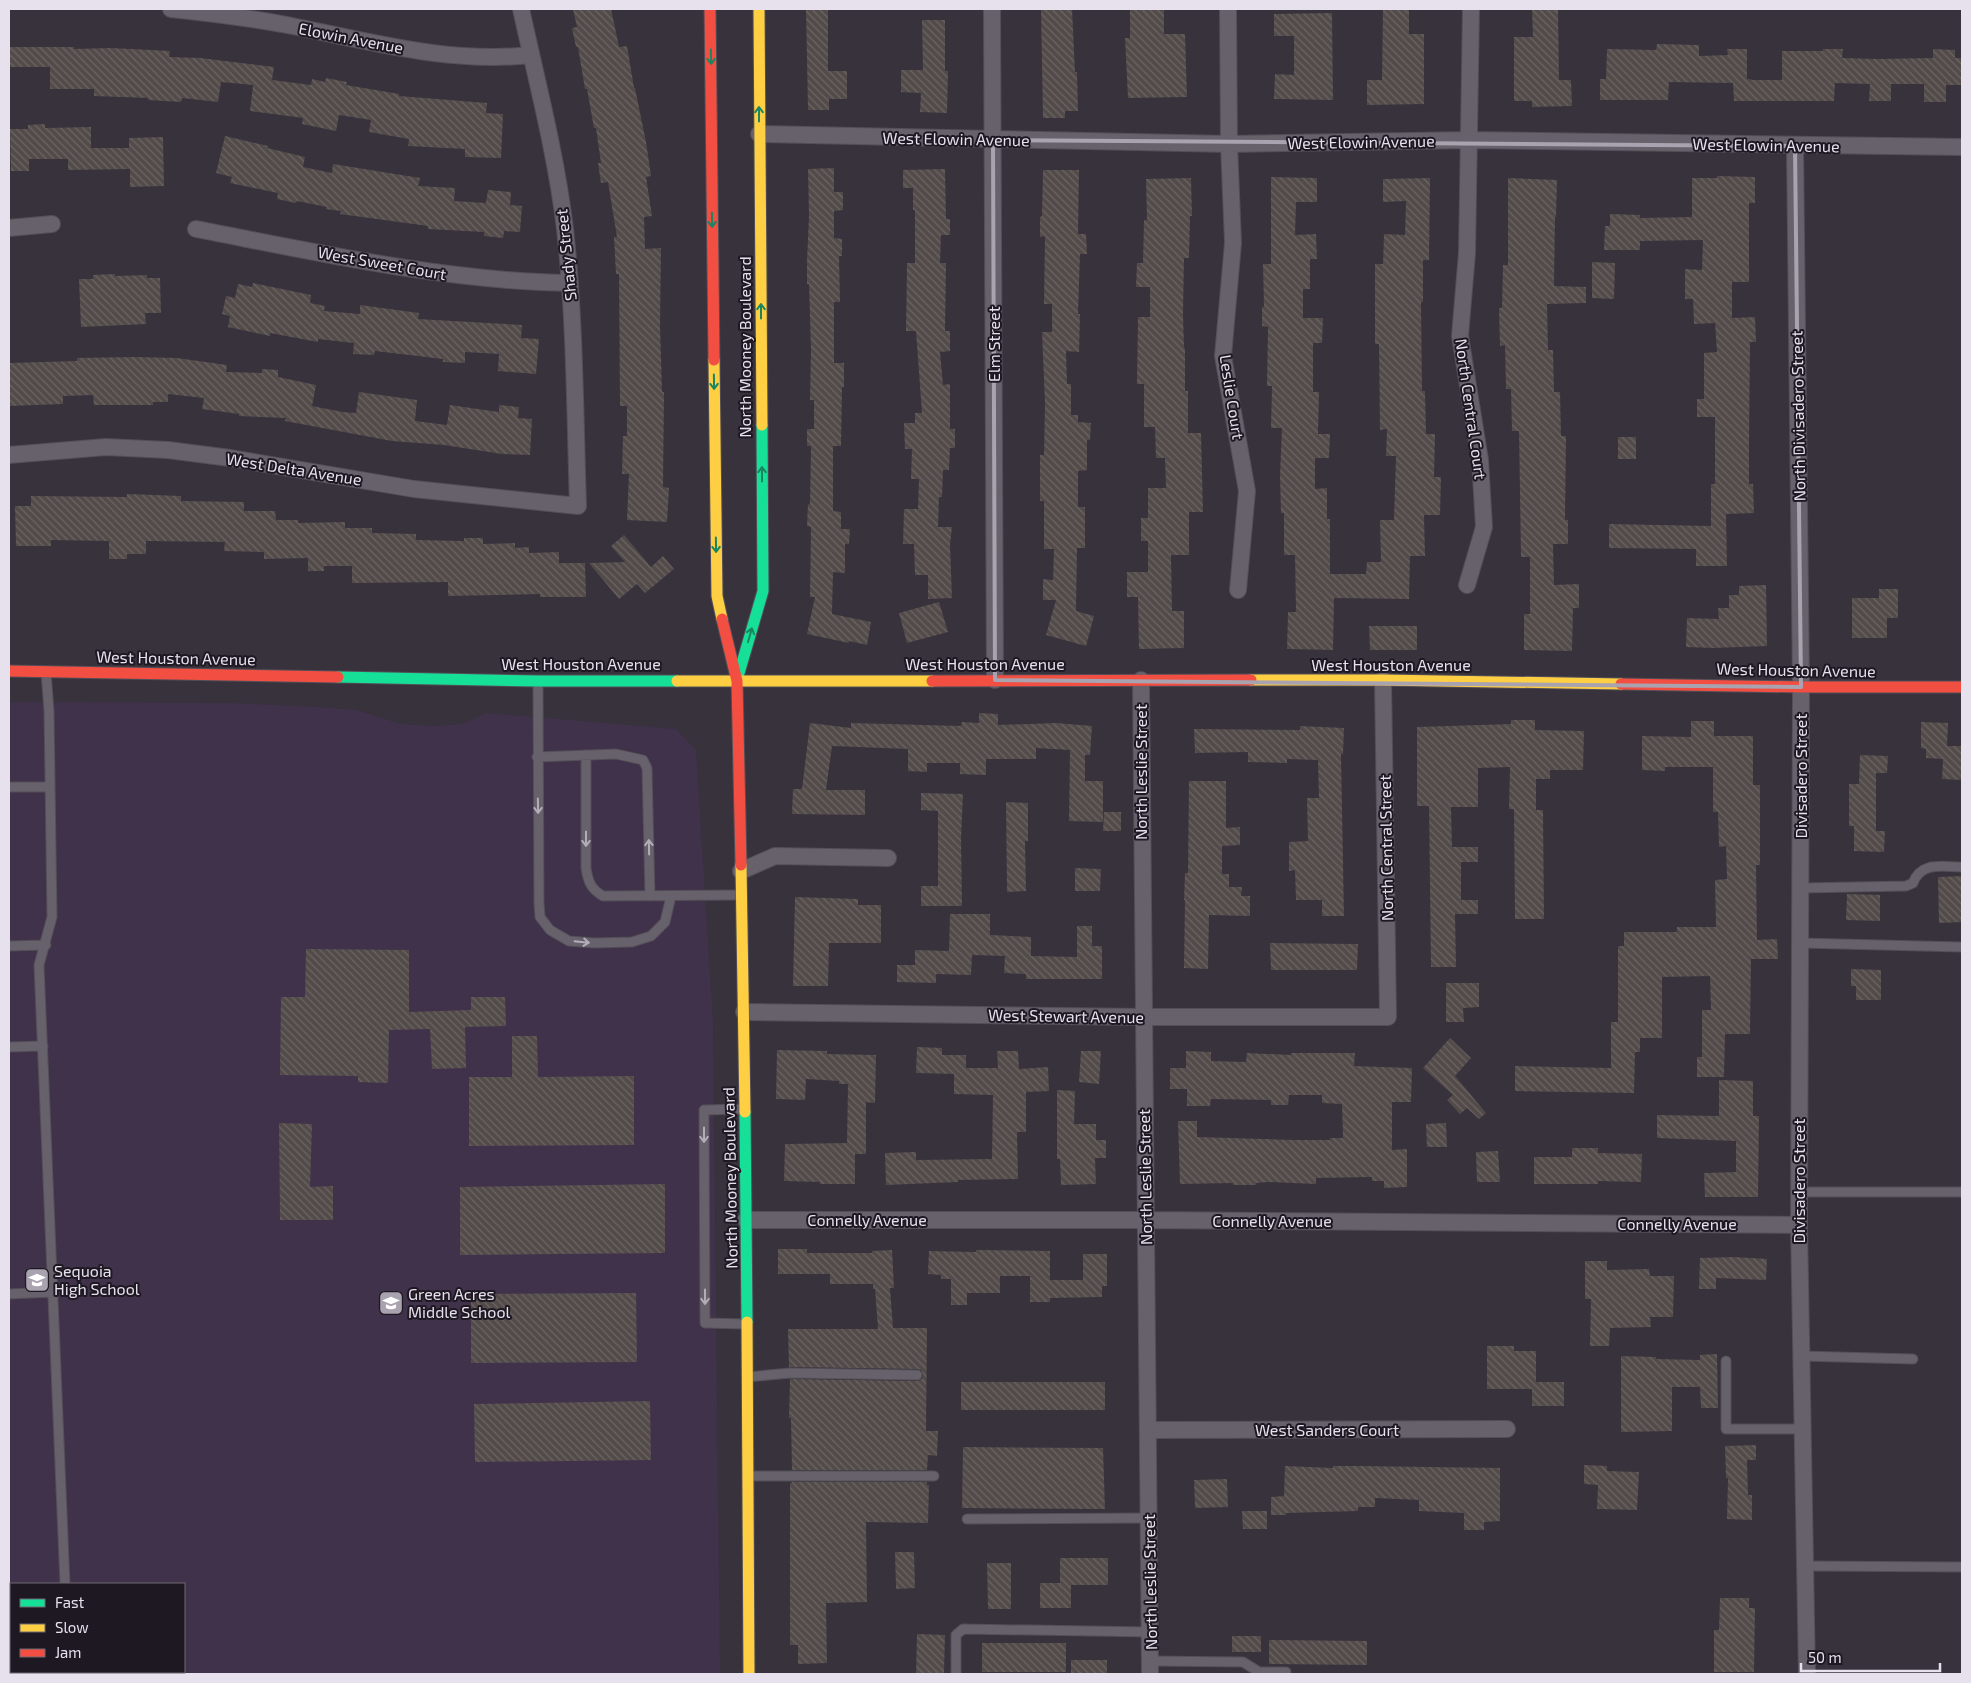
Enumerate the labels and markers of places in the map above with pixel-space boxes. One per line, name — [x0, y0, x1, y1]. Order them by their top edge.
place label: Sequoia High School — [54, 1261, 140, 1298]
school or university icon: Sequoia High School — [24, 1267, 50, 1293]
place label: Green Acres Middle School — [408, 1284, 511, 1321]
school or university icon: Green Acres Middle School — [378, 1290, 404, 1316]

